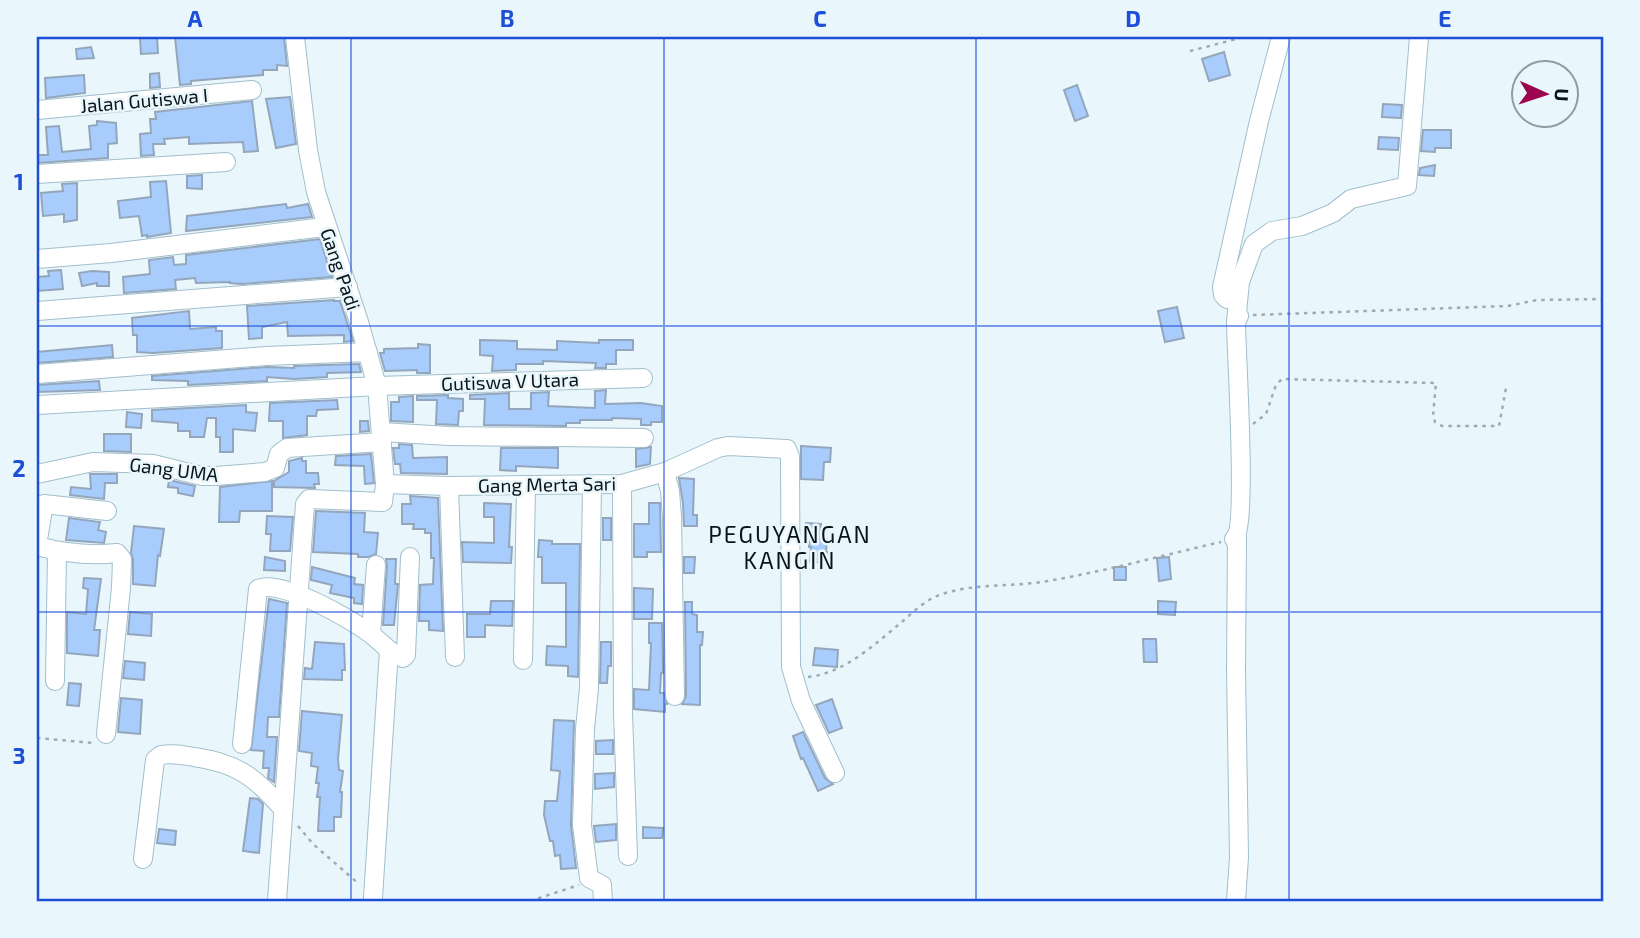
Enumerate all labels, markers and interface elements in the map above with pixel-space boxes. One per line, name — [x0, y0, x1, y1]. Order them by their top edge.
text: A — [187, 4, 203, 32]
text: B — [500, 4, 514, 32]
text: C — [813, 4, 827, 32]
text: D — [1125, 4, 1141, 32]
text: E — [1438, 4, 1452, 32]
north arrow — [1510, 60, 1580, 130]
street label: Jalan Gutiswa I — [79, 83, 209, 117]
text: U — [1551, 88, 1574, 102]
text: 1 — [14, 167, 24, 195]
street label: Gang Padi — [316, 225, 366, 313]
street label: Gutiswa V Utara — [441, 367, 579, 395]
street label: Gang UMA — [128, 452, 220, 486]
text: 2 — [12, 454, 26, 482]
street label: Gang Merta Sari — [478, 471, 616, 497]
district label: PEGUYANGAN KANGIN — [708, 520, 872, 574]
text: 3 — [12, 741, 26, 769]

